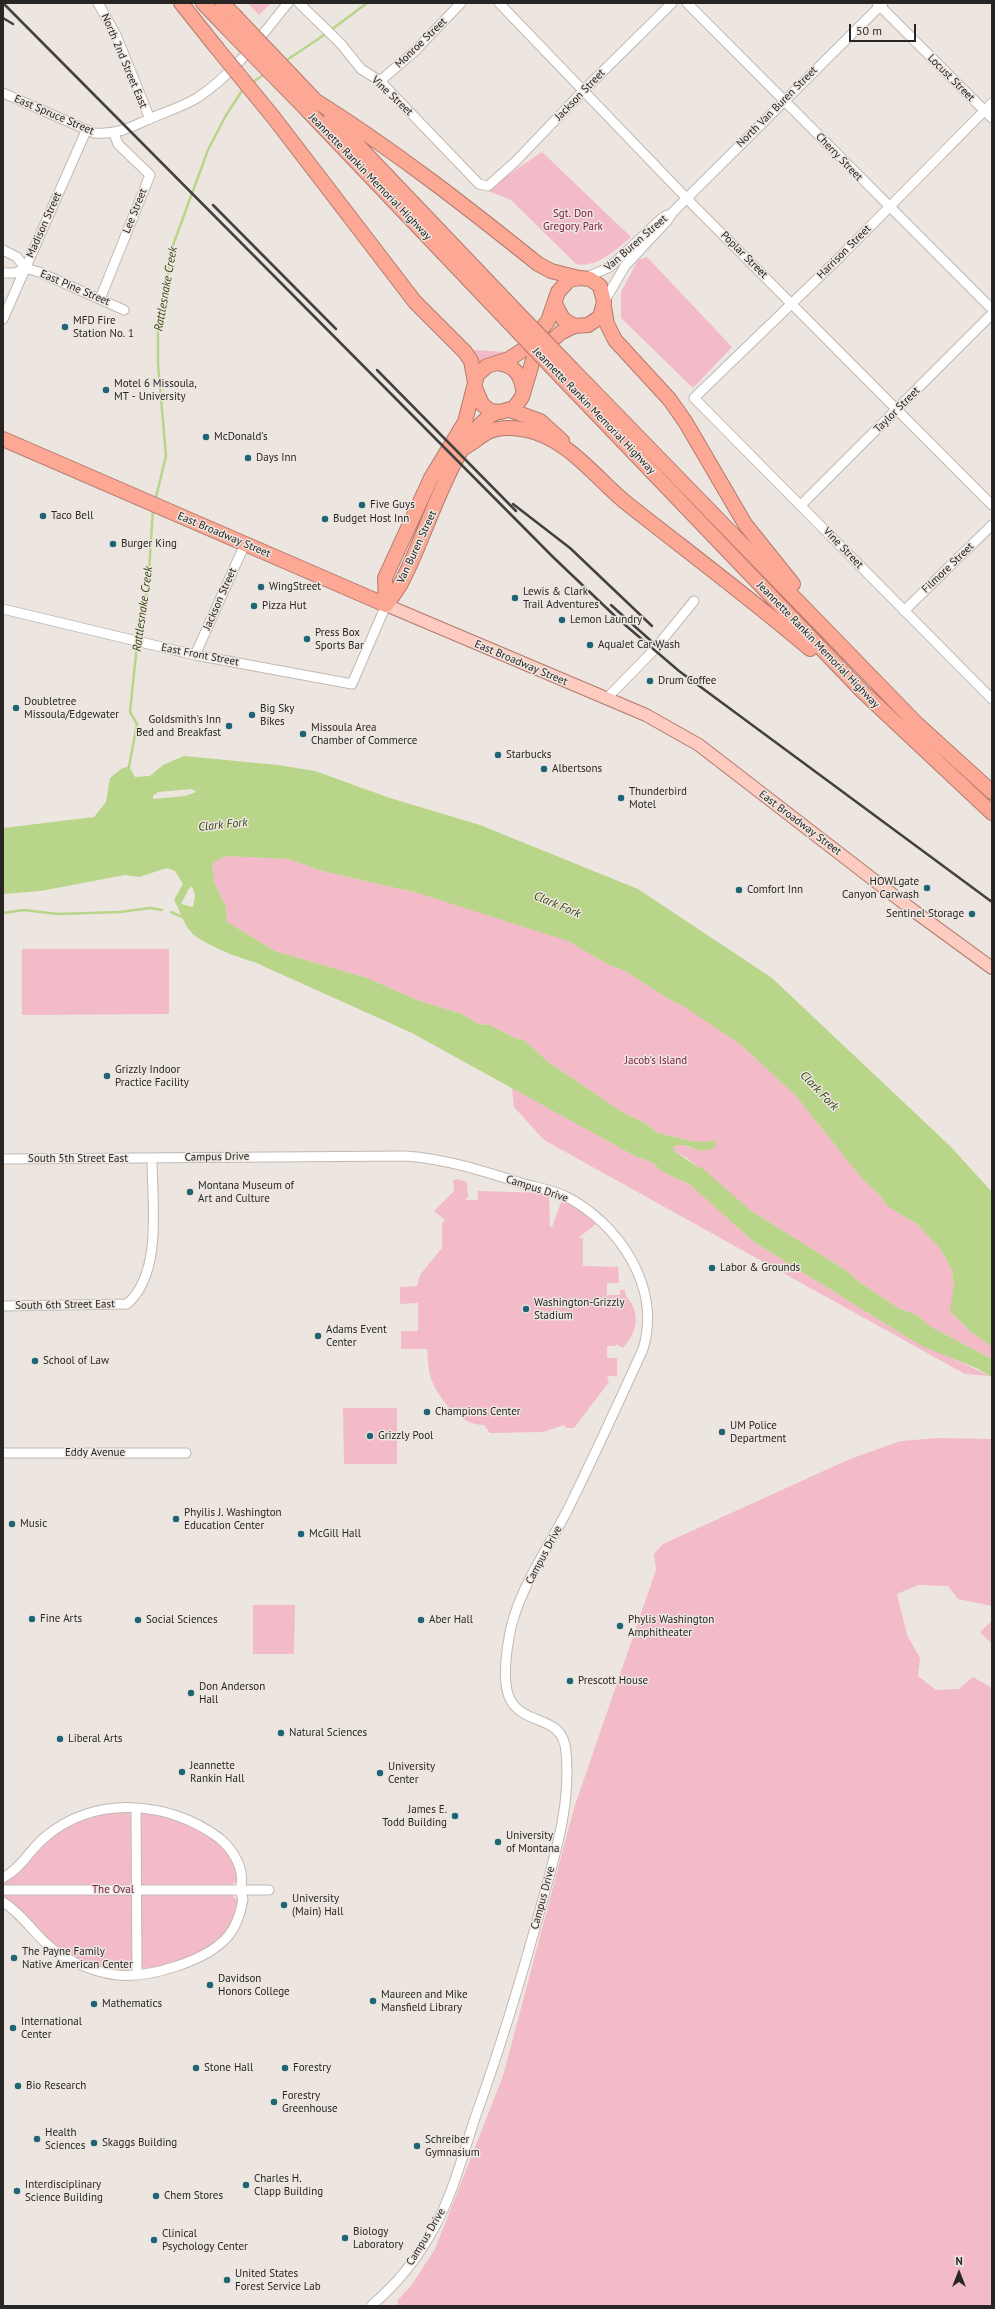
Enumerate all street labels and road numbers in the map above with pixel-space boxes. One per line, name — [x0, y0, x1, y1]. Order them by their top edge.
street label: North 2nd Street East — [98, 12, 150, 110]
street label: Monroe Street — [392, 15, 450, 71]
street label: Locust Street — [925, 52, 977, 104]
street label: North Van Buren Street — [734, 64, 820, 150]
street label: Jackson Street — [552, 67, 608, 123]
street label: Vine Street — [369, 73, 415, 119]
street label: East Spruce Street — [12, 92, 96, 138]
street label: Jeannette Rankin Memorial Highway — [306, 111, 434, 243]
street label: Cherry Street — [813, 130, 865, 184]
street label: Lee Street — [120, 187, 150, 235]
street label: Madison Street — [24, 190, 64, 260]
street label: Van Buren Street — [602, 212, 670, 274]
street label: Harrison Street — [814, 222, 874, 282]
street label: Poplar Street — [718, 229, 770, 281]
street label: East Pine Street — [38, 267, 112, 309]
street label: Jeannette Rankin Memorial Highway — [530, 345, 658, 477]
street label: Taylor Street — [871, 384, 923, 436]
street label: Van Buren Street — [394, 508, 440, 586]
street label: East Broadway Street — [175, 509, 273, 561]
street label: Vine Street — [820, 525, 866, 571]
street label: Filmore Street — [919, 540, 977, 596]
street label: Jackson Street — [200, 566, 240, 632]
street label: Jeannette Rankin Memorial Highway — [754, 579, 882, 711]
street label: East Broadway Street — [472, 637, 570, 689]
street label: East Front Street — [160, 641, 240, 669]
street label: East Broadway Street — [756, 788, 844, 858]
street label: Campus Drive — [185, 1150, 249, 1164]
street label: South 5th Street East — [28, 1152, 128, 1166]
street label: Campus Drive — [504, 1173, 570, 1205]
street label: South 6th Street East — [15, 1298, 115, 1312]
street label: Eddy Avenue — [65, 1446, 125, 1460]
street label: Campus Drive — [523, 1523, 565, 1587]
street label: Campus Drive — [528, 1865, 558, 1931]
street label: Campus Drive — [404, 2206, 448, 2268]

